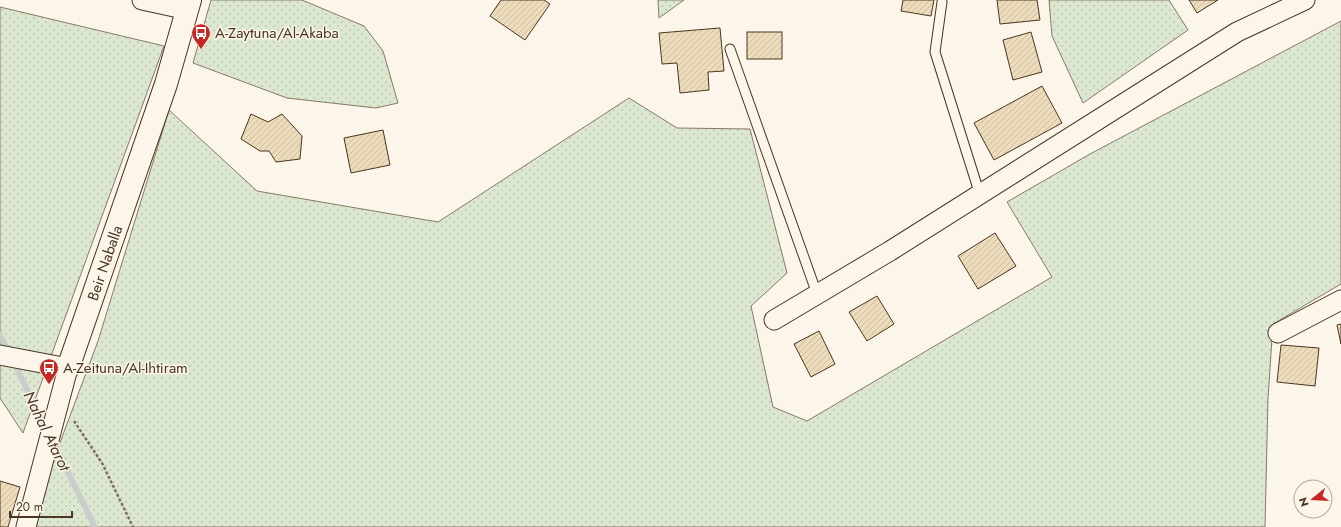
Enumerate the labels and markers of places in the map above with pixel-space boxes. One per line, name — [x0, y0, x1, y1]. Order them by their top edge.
bus stop icon: A-Zaytuna/Al-Akaba — [190, 22, 212, 50]
place label: A-Zaytuna/Al-Akaba — [215, 22, 339, 44]
bus stop icon: A-Zeituna/Al-Ihtiram — [38, 357, 60, 385]
place label: A-Zeituna/Al-Ihtiram — [63, 357, 188, 379]

